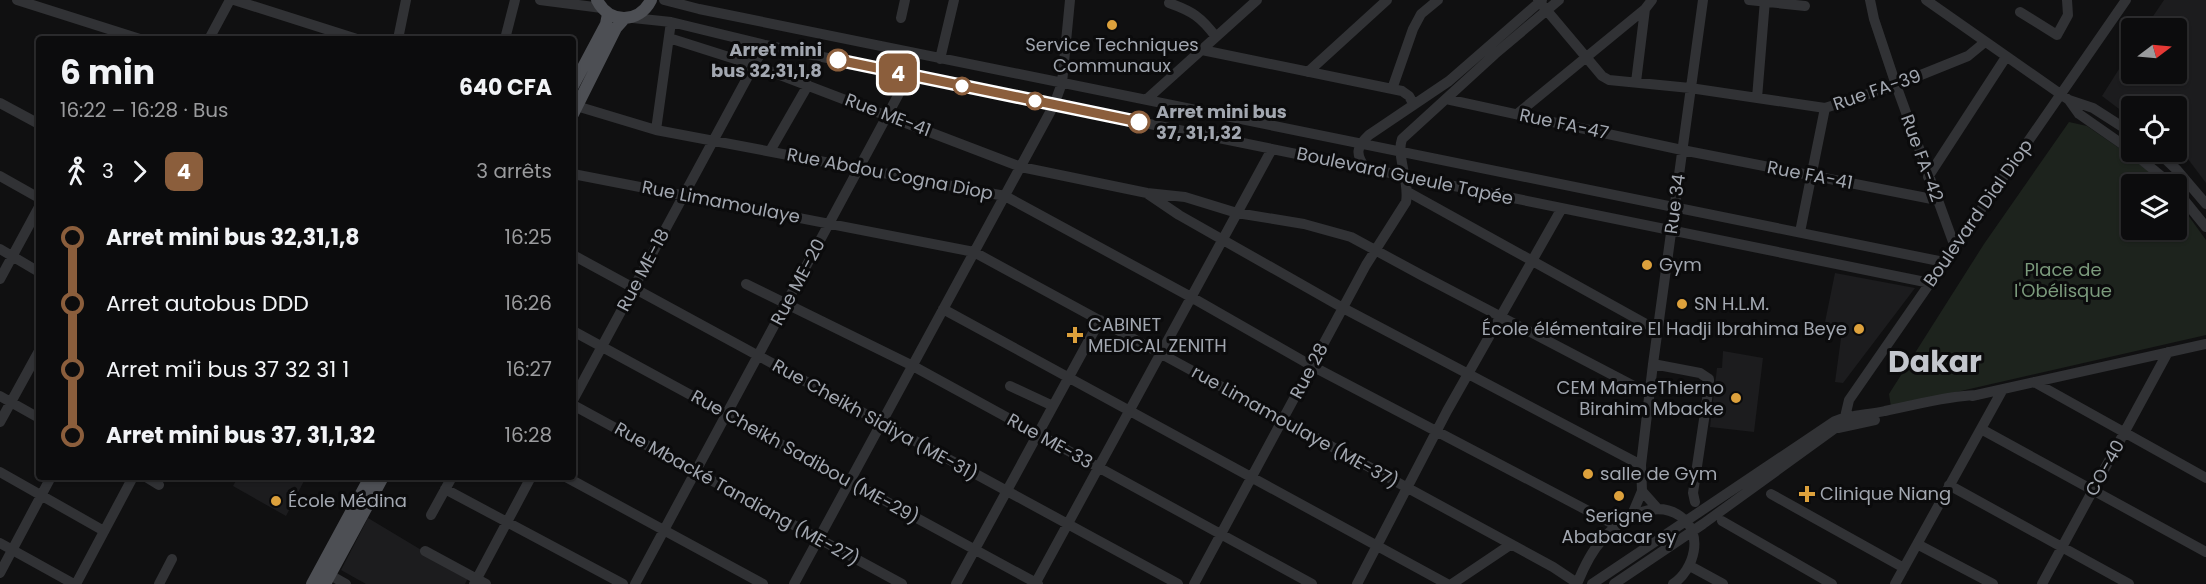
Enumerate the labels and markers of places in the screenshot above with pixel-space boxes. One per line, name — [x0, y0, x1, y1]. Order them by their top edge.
marker: Service Techniques Communaux — [1105, 18, 1119, 32]
place label: Service Techniques Communaux — [1025, 32, 1199, 78]
place label: Arret mini bus 32,31,1,8 — [711, 37, 822, 83]
marker: Arret mini bus 32,31,1,8 — [827, 49, 849, 71]
unlabelled marker — [953, 77, 971, 95]
unlabelled marker — [1026, 92, 1044, 110]
place label: Arret mini bus 37, 31,1,32 — [1156, 99, 1287, 145]
marker: Arret mini bus 37, 31,1,32 — [1128, 111, 1150, 133]
place label: Gym — [1659, 252, 1702, 277]
marker: Gym — [1640, 258, 1654, 272]
place label: SN H.L.M. — [1694, 291, 1769, 316]
marker: SN H.L.M. — [1675, 297, 1689, 311]
place label: CABINET MEDICAL ZENITH — [1088, 312, 1227, 358]
place label: École élémentaire El Hadji Ibrahima Beye — [1482, 316, 1847, 341]
marker: École élémentaire El Hadji Ibrahima Beye — [1852, 322, 1866, 336]
marker: CABINET MEDICAL ZENITH — [1066, 326, 1084, 344]
place label: CEM MameThierno Birahim Mbacke — [1557, 375, 1724, 421]
marker: CEM MameThierno Birahim Mbacke — [1729, 391, 1743, 405]
place label: salle de Gym — [1600, 461, 1717, 486]
marker: salle de Gym — [1581, 467, 1595, 481]
place label: Clinique Niang — [1820, 481, 1951, 506]
marker: Clinique Niang — [1798, 485, 1816, 503]
place label: École Médina — [288, 488, 407, 513]
marker: Serigne Ababacar sy — [1612, 489, 1626, 503]
marker: École Médina — [269, 494, 283, 508]
place label: Serigne Ababacar sy — [1562, 503, 1676, 549]

